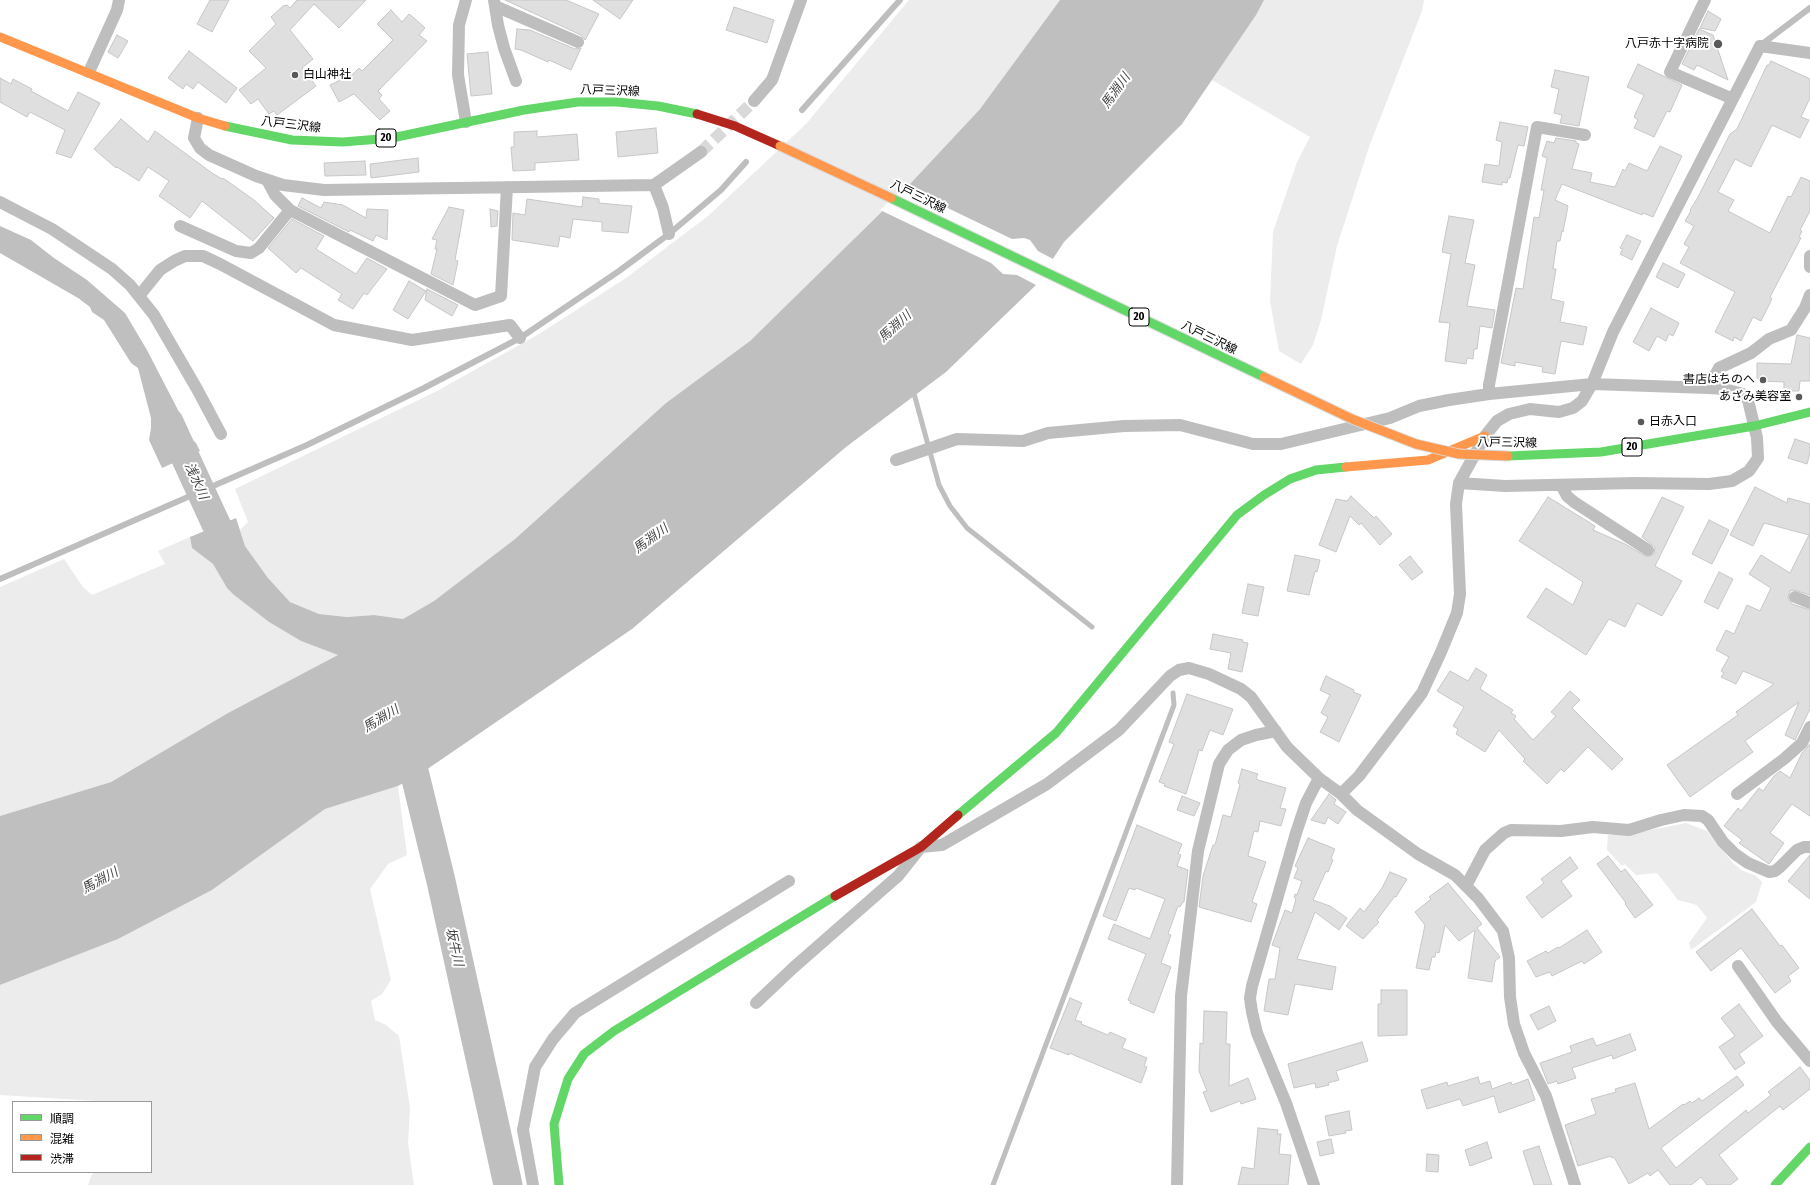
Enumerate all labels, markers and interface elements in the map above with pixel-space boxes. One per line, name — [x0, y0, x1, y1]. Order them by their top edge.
place label: 八戸赤十字病院 — [1625, 37, 1709, 51]
marker: 八戸赤十字病院 — [1712, 38, 1724, 50]
place label: 白山神社 — [303, 68, 351, 82]
marker: 白山神社 — [290, 70, 300, 80]
water label: 馬淵川 — [1098, 71, 1134, 111]
street label: 八戸三沢線 — [580, 83, 640, 99]
street label: 八戸三沢線 — [260, 114, 322, 136]
road number: 20 — [376, 129, 396, 147]
street label: 八戸三沢線 — [888, 177, 948, 217]
water label: 馬淵川 — [875, 308, 915, 346]
road number: 20 — [1129, 308, 1149, 326]
street label: 八戸三沢線 — [1179, 318, 1239, 358]
place label: 書店はちのへ — [1683, 373, 1755, 387]
marker: 書店はちのへ — [1758, 375, 1768, 385]
place label: あざみ美容室 — [1719, 390, 1791, 404]
marker: あざみ美容室 — [1794, 392, 1804, 402]
place label: 日赤入口 — [1649, 415, 1697, 429]
marker: 日赤入口 — [1636, 417, 1646, 427]
street label: 八戸三沢線 — [1477, 435, 1537, 451]
road number: 20 — [1622, 438, 1642, 456]
water label: 浅水川 — [181, 460, 211, 502]
water label: 馬淵川 — [631, 521, 671, 557]
water label: 馬淵川 — [360, 702, 402, 736]
water label: 馬淵川 — [79, 865, 121, 897]
water label: 坂牛川 — [442, 926, 466, 968]
legend — [12, 1101, 152, 1173]
text: 順調 — [50, 1112, 74, 1126]
text: 混雑 — [50, 1132, 74, 1146]
text: 渋滞 — [50, 1152, 74, 1166]

